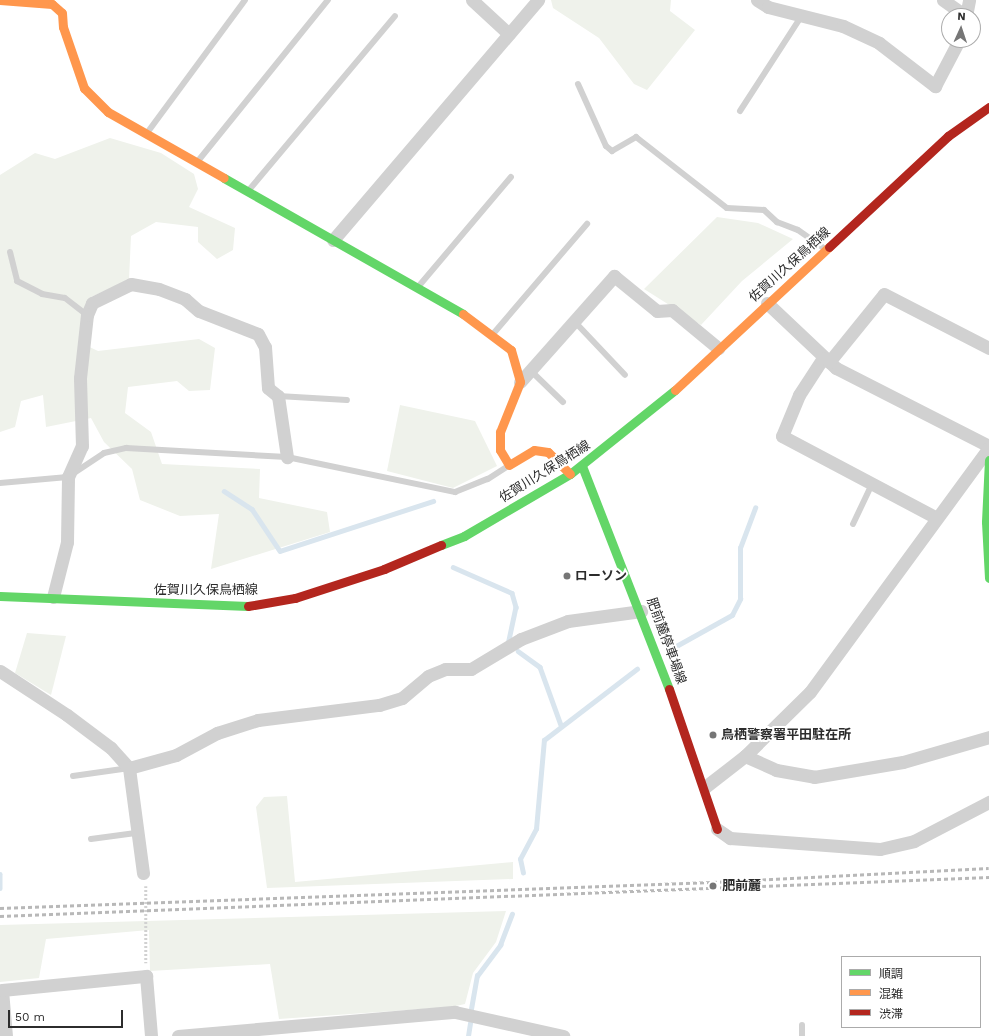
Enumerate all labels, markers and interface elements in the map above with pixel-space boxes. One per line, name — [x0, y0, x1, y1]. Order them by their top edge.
north arrow — [941, 8, 981, 48]
text: N — [957, 10, 966, 23]
street label: 佐賀川久保鳥栖線 — [746, 224, 834, 306]
street label: 佐賀川久保鳥栖線 — [497, 438, 593, 506]
place label: ローソン — [575, 568, 627, 584]
marker: ローソン — [562, 571, 572, 581]
street label: 佐賀川久保鳥栖線 — [154, 582, 258, 598]
street label: 肥前麓停車場線 — [643, 596, 689, 686]
place label: 鳥栖警察署平田駐在所 — [721, 727, 851, 743]
marker: 鳥栖警察署平田駐在所 — [708, 730, 718, 740]
place label: 肥前麓 — [722, 878, 761, 894]
marker: 肥前麓 — [707, 880, 719, 892]
legend — [841, 956, 981, 1028]
text: 順調 — [879, 967, 903, 981]
text: 混雑 — [879, 987, 903, 1001]
scale bar — [10, 1002, 125, 1028]
text: 渋滞 — [879, 1007, 903, 1021]
text: 50 m — [15, 1010, 45, 1024]

